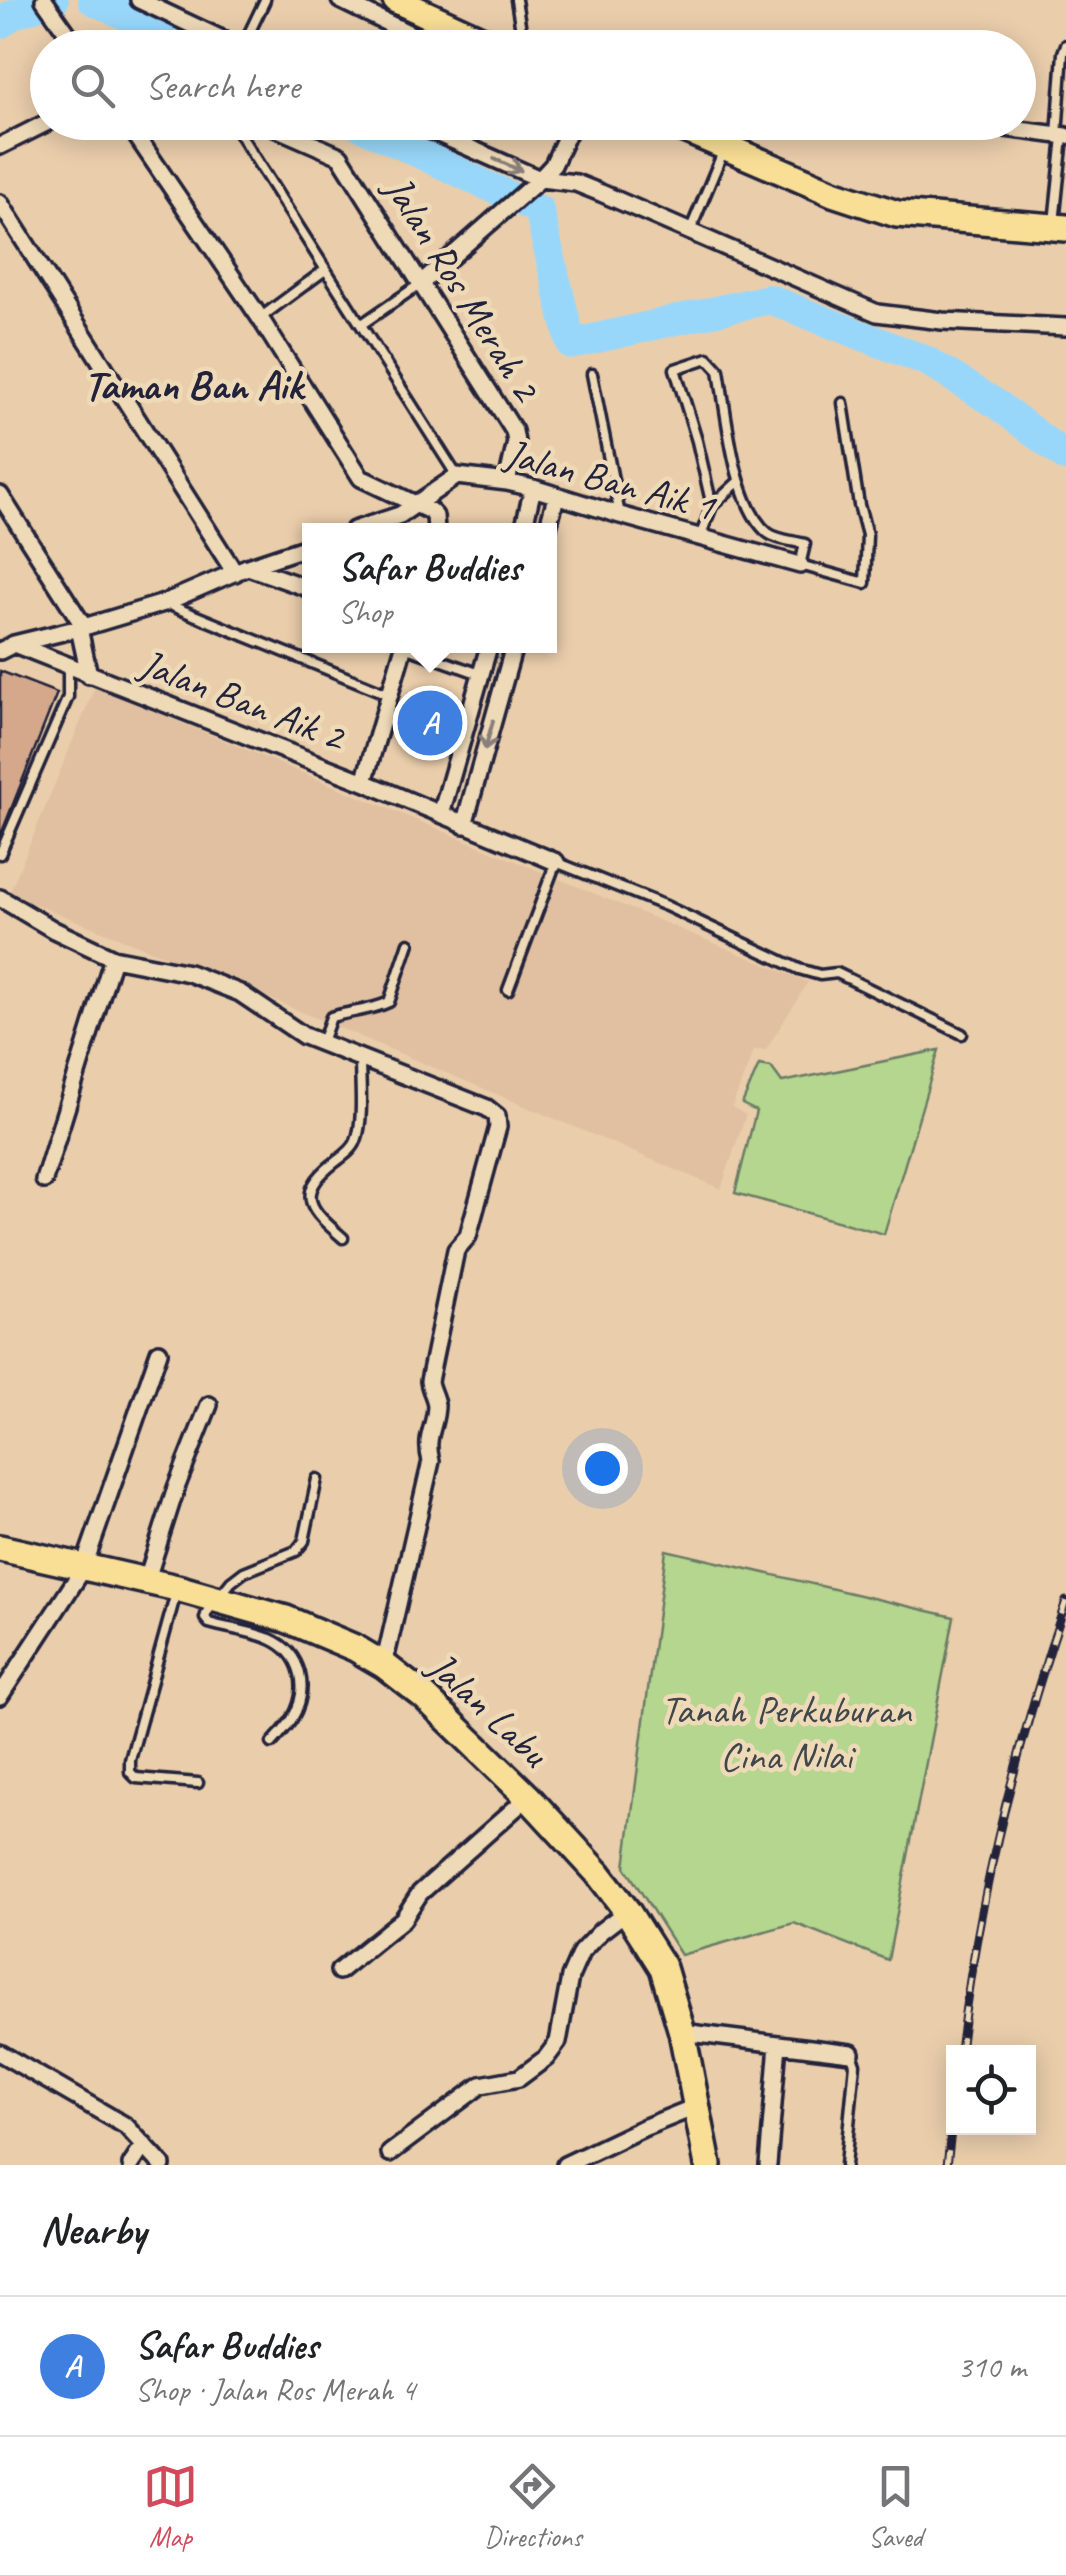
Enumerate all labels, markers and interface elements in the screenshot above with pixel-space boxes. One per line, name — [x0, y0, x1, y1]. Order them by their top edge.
search box — [30, 30, 1036, 140]
icon: search — [65, 58, 120, 113]
text: Search here — [145, 62, 300, 109]
one-way arrow — [492, 157, 523, 175]
street label: Jalan Ros Merah 2 — [372, 165, 552, 412]
district label: Taman Ban Aik — [83, 359, 307, 412]
street label: Jalan Ban Aik 1 — [498, 428, 722, 532]
popup — [302, 523, 557, 653]
text: Safar Buddies — [338, 544, 521, 591]
text: Shop — [338, 591, 392, 632]
street label: Jalan Ban Aik 2 — [131, 638, 354, 763]
pin: A — [398, 686, 462, 760]
one-way arrow — [479, 719, 497, 750]
your location — [577, 1443, 628, 1494]
street label: Jalan Labu — [416, 1640, 560, 1778]
park label: Tanah Perkuburan Cina Nilai — [661, 1685, 912, 1781]
map controls — [946, 2045, 1036, 2135]
button: locate — [946, 2045, 1036, 2135]
text: Nearby — [40, 2204, 146, 2257]
text: Safar Buddies — [135, 2322, 318, 2369]
text: A — [64, 2346, 81, 2387]
text: 310 m — [957, 2346, 1026, 2387]
text: Shop · Jalan Ros Merah 4 — [135, 2369, 415, 2410]
tab: Map — [143, 2459, 198, 2554]
tab: Directions — [484, 2459, 582, 2554]
tab: Saved — [868, 2459, 923, 2554]

